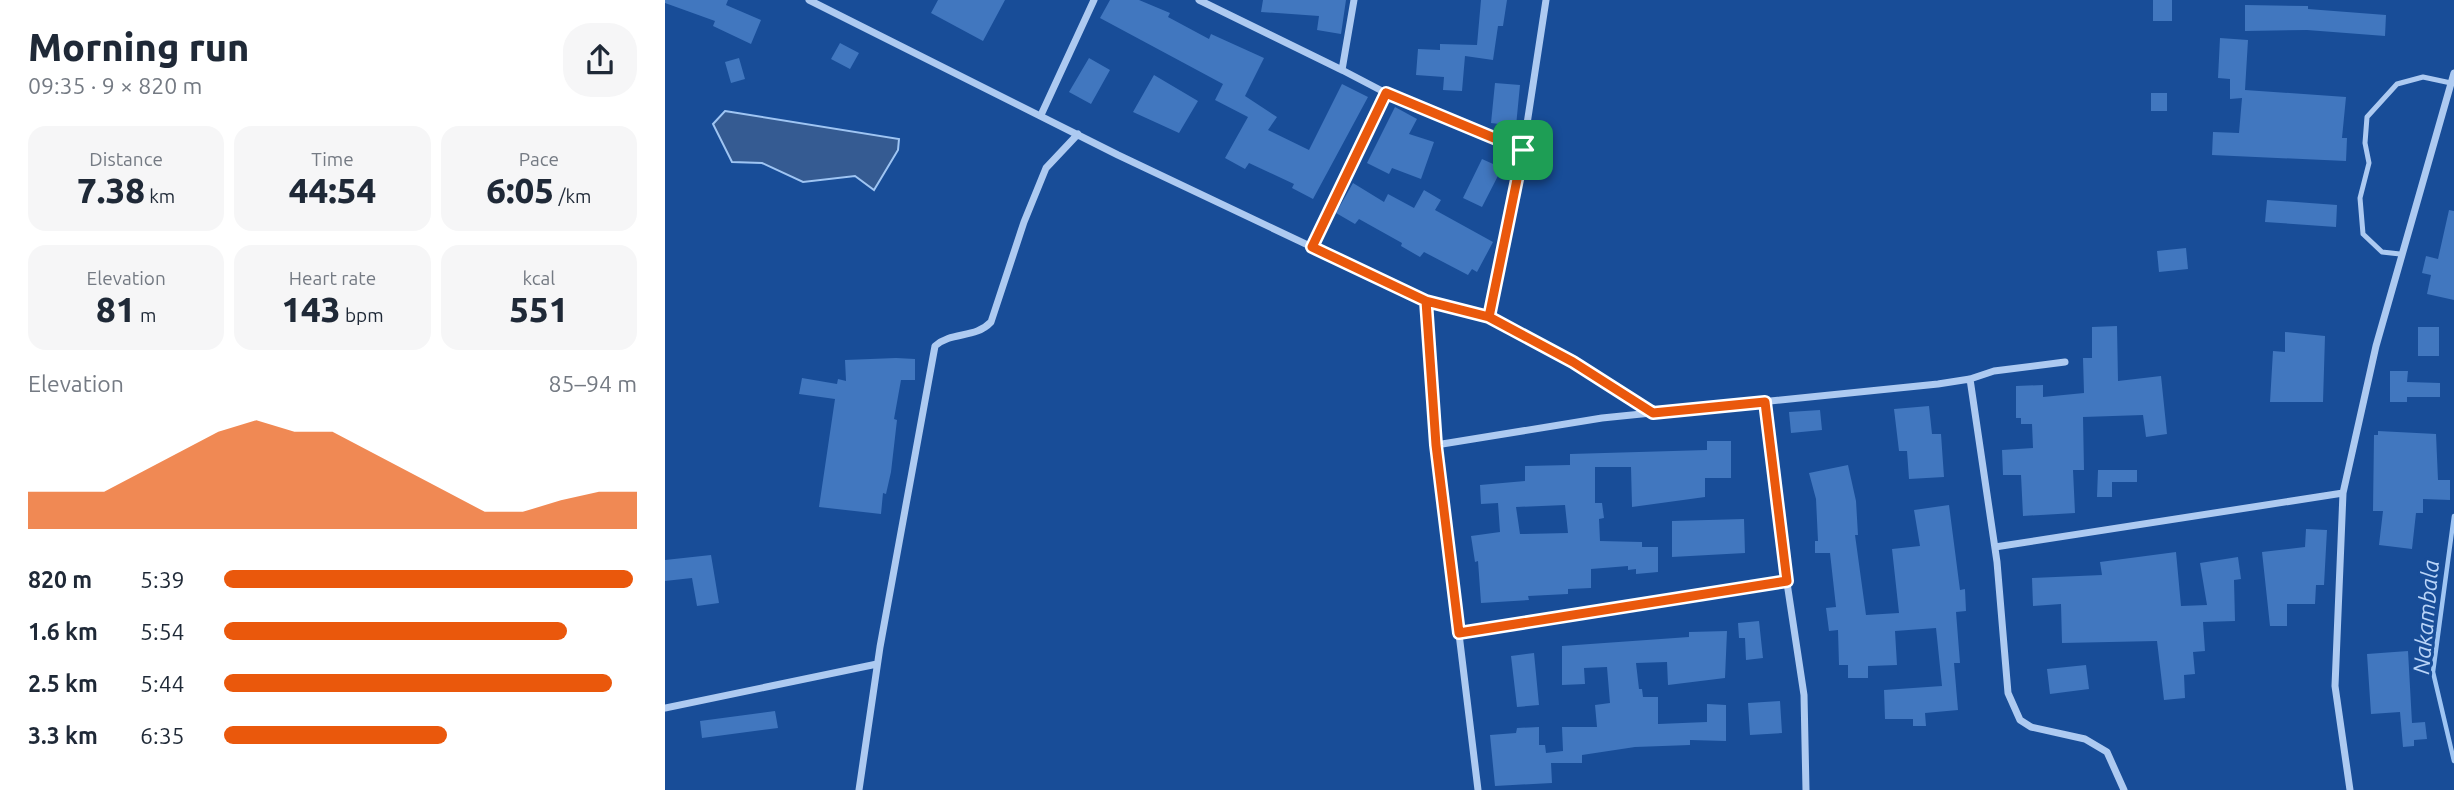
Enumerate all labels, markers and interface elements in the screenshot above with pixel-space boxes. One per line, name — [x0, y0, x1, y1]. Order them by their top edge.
button: share — [563, 23, 637, 97]
text: Morning run — [28, 26, 249, 68]
text: 09:35 · 9 × 820 m — [28, 73, 202, 98]
pin — [1493, 120, 1553, 180]
icon: arrive — [1504, 131, 1542, 169]
text: Distance — [89, 148, 163, 170]
text: Time — [311, 148, 354, 170]
text: Pace — [519, 148, 559, 170]
text: 7.38 — [77, 170, 145, 210]
text: 44:54 — [289, 170, 376, 210]
text: 6:05 — [486, 170, 554, 210]
text: km — [145, 185, 175, 207]
text: /km — [554, 185, 591, 207]
text: Elevation — [87, 267, 166, 289]
text: Heart rate — [289, 267, 376, 289]
text: kcal — [522, 267, 555, 289]
text: 81 — [96, 289, 136, 329]
text: 143 — [281, 289, 341, 329]
text: 551 — [509, 289, 568, 329]
text: m — [136, 304, 156, 326]
text: bpm — [341, 304, 384, 326]
text: Elevation — [28, 371, 124, 396]
text: 85–94 m — [549, 371, 637, 396]
water label: Nakambala — [2408, 559, 2443, 675]
text: 820 m — [28, 567, 92, 592]
text: 5:39 — [140, 567, 185, 592]
text: 1.6 km — [28, 619, 98, 644]
text: 5:54 — [140, 619, 185, 644]
text: 2.5 km — [28, 671, 98, 696]
text: 5:44 — [140, 671, 185, 696]
text: 3.3 km — [28, 723, 98, 748]
text: 6:35 — [140, 723, 185, 748]

